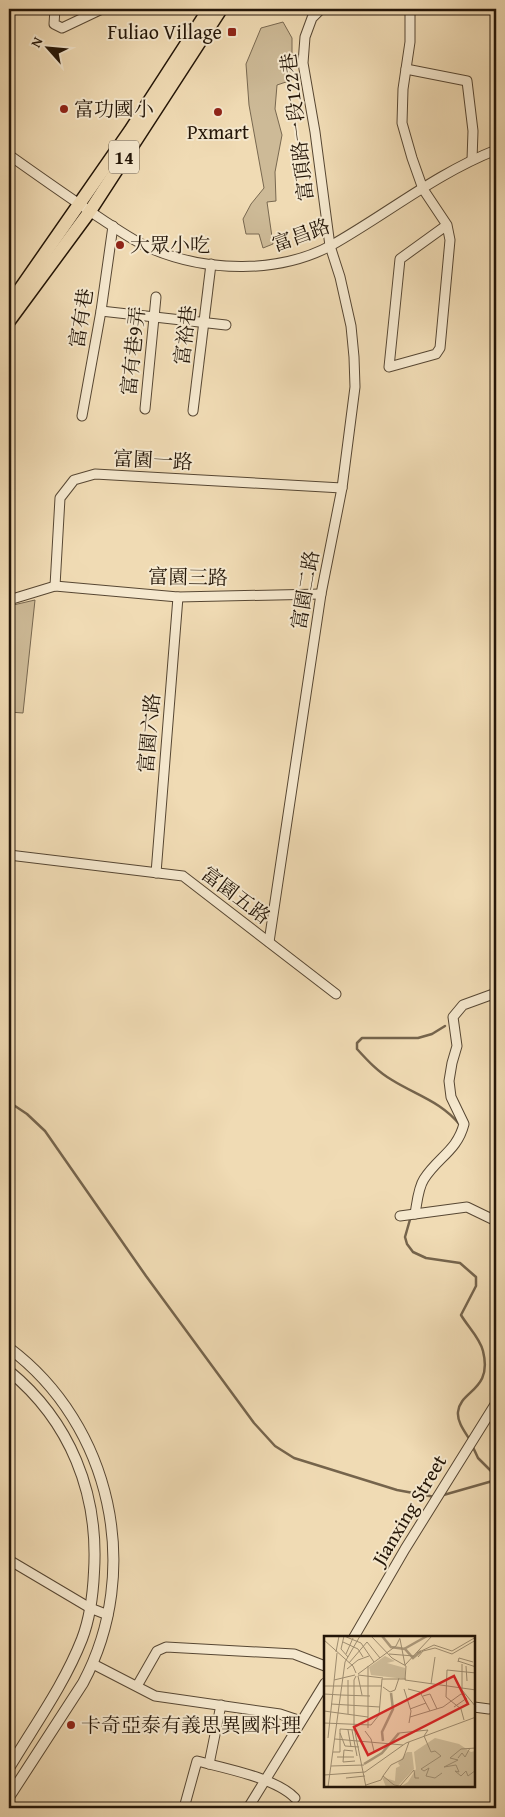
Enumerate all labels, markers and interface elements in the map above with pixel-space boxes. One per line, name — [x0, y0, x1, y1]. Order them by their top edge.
place label: Fuliao Village — [107, 17, 222, 46]
north arrow — [22, 22, 72, 72]
marker: Fuliao Village — [226, 26, 238, 38]
text: N — [25, 33, 48, 51]
street label: 富頂路一段122巷 — [273, 51, 320, 203]
place label: 富功國小 — [74, 94, 154, 123]
marker: 富功國小 — [58, 103, 70, 115]
marker: Pxmart — [212, 106, 224, 118]
place label: Pxmart — [187, 117, 249, 146]
road number: 14 — [109, 140, 139, 173]
street label: 富昌路 — [268, 211, 334, 258]
place label: 大眾小吃 — [130, 230, 210, 259]
marker: 大眾小吃 — [114, 239, 126, 251]
street label: 富有巷 — [61, 286, 100, 350]
street label: 富裕巷 — [166, 303, 203, 366]
street label: 富有巷9弄 — [113, 305, 152, 397]
street label: 富園一路 — [112, 443, 194, 476]
street label: 富園二路 — [283, 548, 326, 632]
street label: 富園三路 — [148, 561, 228, 592]
street label: 富園六路 — [131, 692, 166, 774]
street label: 富園五路 — [196, 859, 277, 930]
street label: Jianxing Street — [363, 1449, 453, 1573]
inset map — [324, 1636, 475, 1787]
place label: 卡奇亞泰有義思異國料理 — [81, 1710, 301, 1739]
marker: 卡奇亞泰有義思異國料理 — [65, 1719, 77, 1731]

